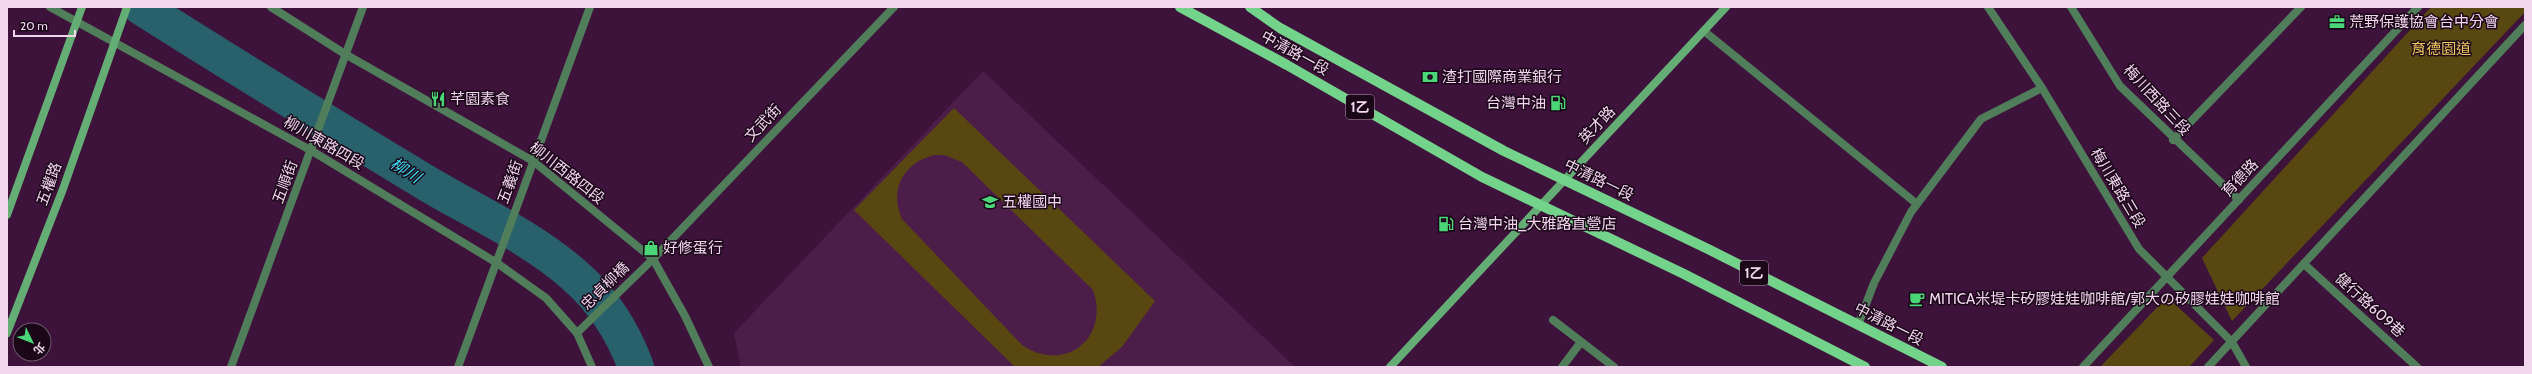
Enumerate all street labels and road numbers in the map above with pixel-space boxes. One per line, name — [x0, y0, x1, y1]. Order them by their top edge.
street label: 中清路一段 — [1258, 27, 1332, 79]
street label: 梅川西路三段 — [2120, 61, 2194, 139]
road number: 1乙 — [1346, 95, 1374, 119]
street label: 文武街 — [741, 101, 785, 145]
street label: 英才路 — [1575, 102, 1619, 148]
street label: 柳川東路四段 — [281, 113, 367, 173]
street label: 柳川西路四段 — [526, 138, 608, 208]
street label: 梅川東路三段 — [2087, 145, 2149, 231]
street label: 中清路一段 — [1561, 155, 1637, 205]
street label: 育德路 — [2218, 155, 2262, 201]
street label: 五順街 — [269, 158, 301, 206]
street label: 五義街 — [494, 158, 526, 206]
street label: 五權路 — [33, 160, 65, 208]
street label: 忠貞柳橋 — [577, 258, 633, 314]
road number: 1乙 — [1740, 261, 1768, 285]
street label: 健行路609巷 — [2331, 269, 2409, 341]
street label: 中清路一段 — [1851, 299, 1927, 349]

